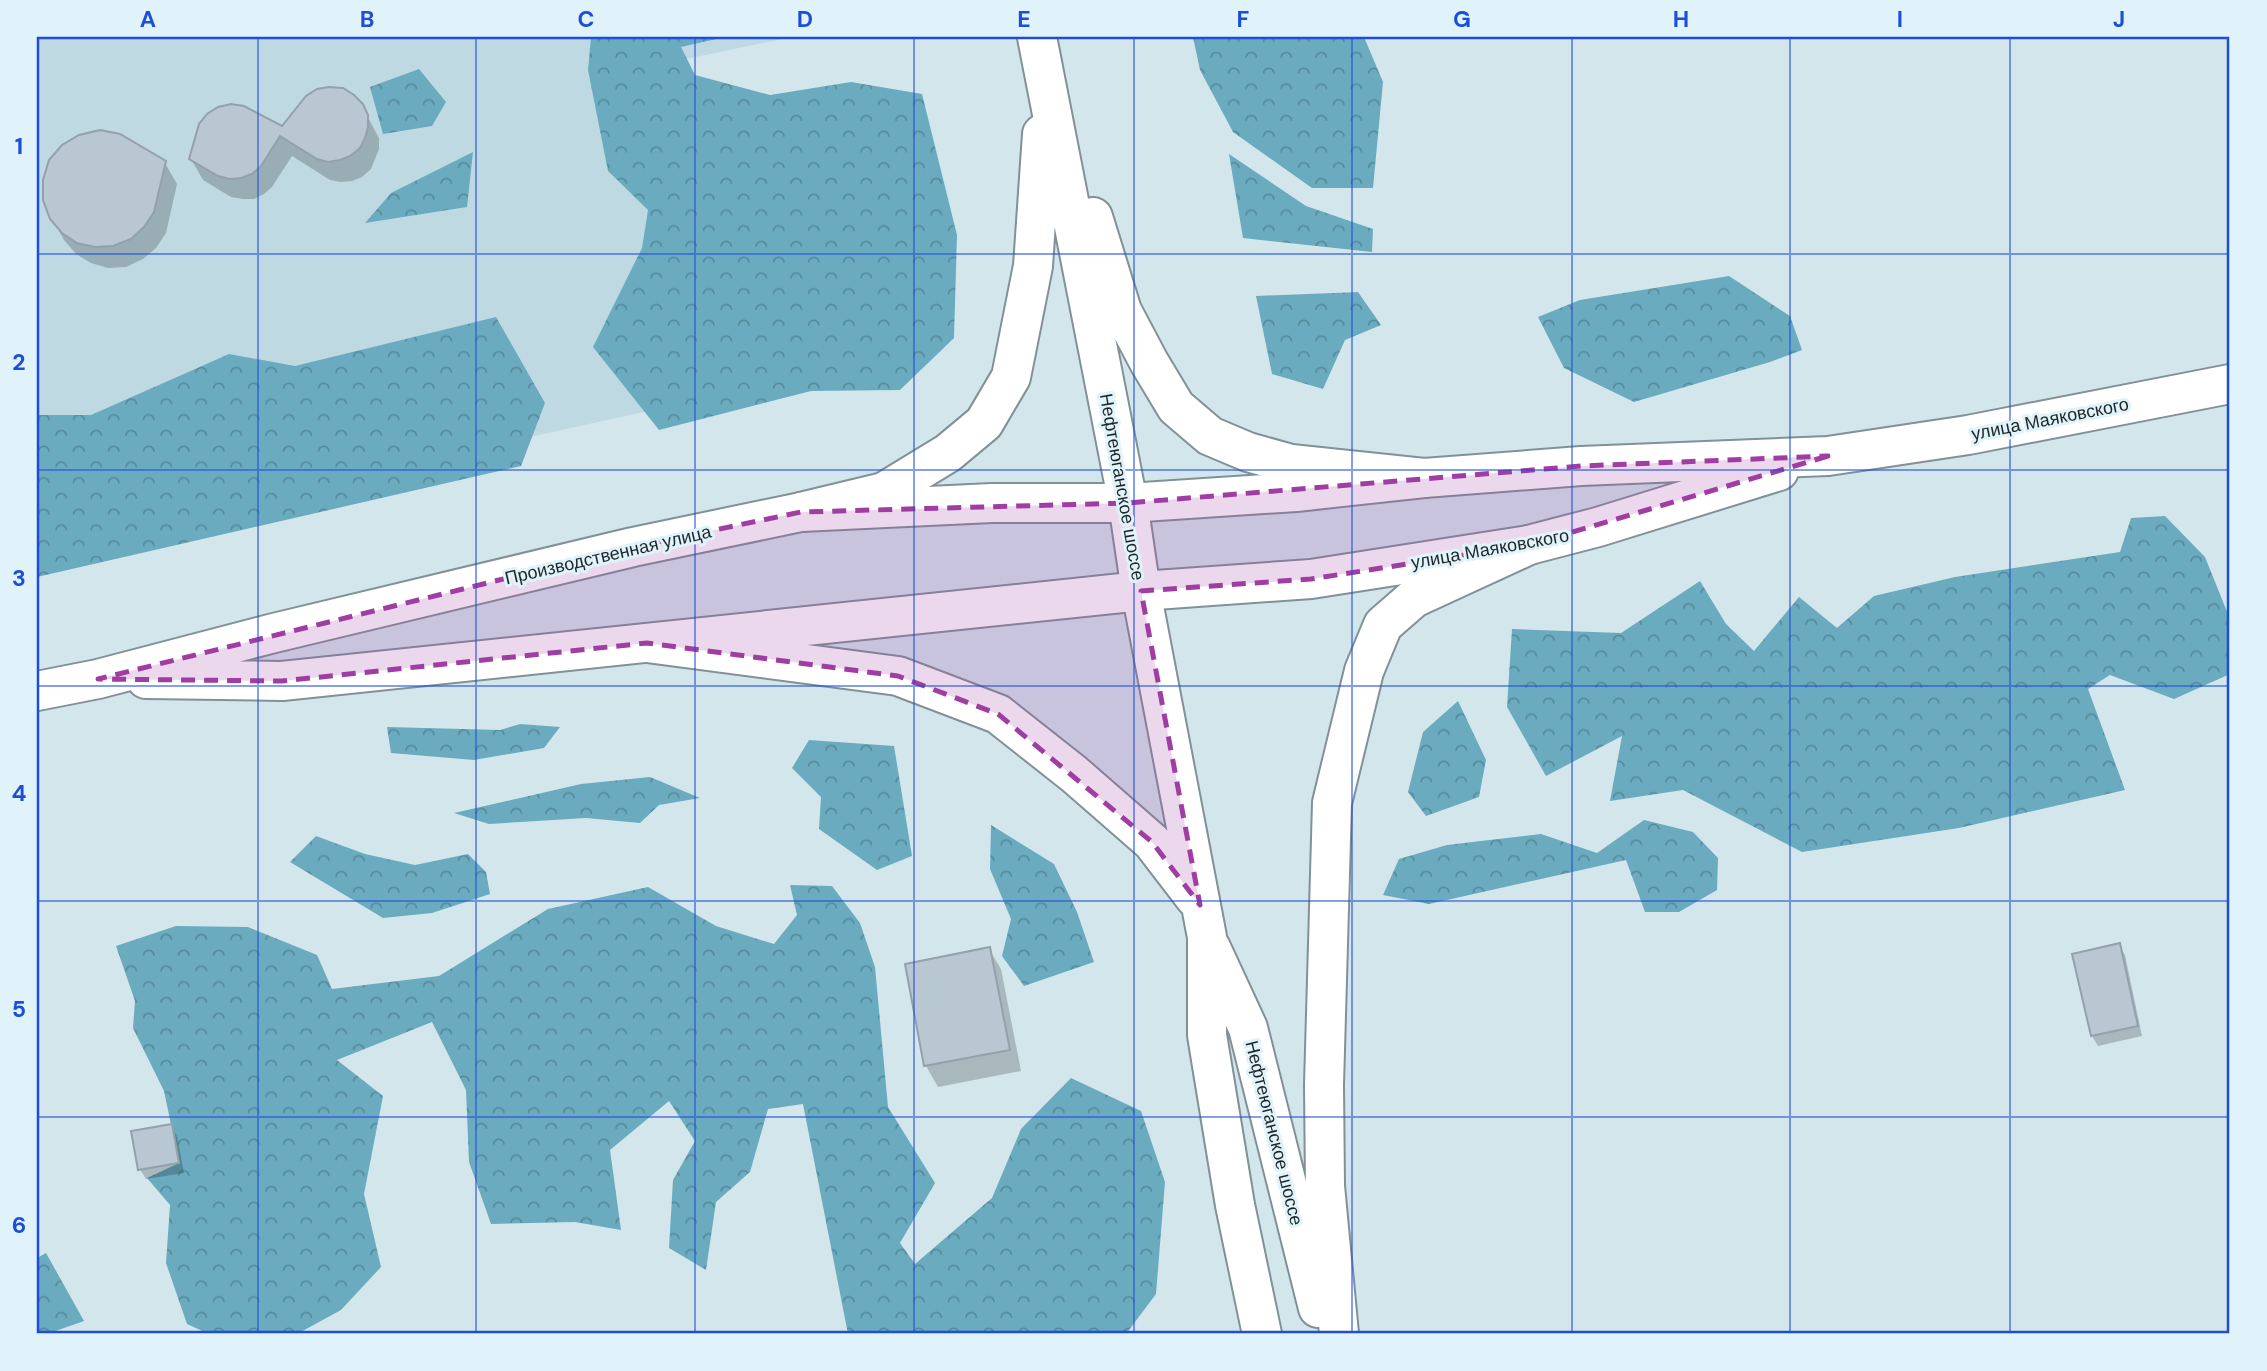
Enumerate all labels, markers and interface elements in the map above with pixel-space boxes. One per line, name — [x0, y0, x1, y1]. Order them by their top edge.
text: A — [140, 4, 156, 34]
text: B — [360, 4, 374, 34]
text: C — [578, 4, 594, 34]
text: D — [797, 4, 813, 34]
text: E — [1017, 4, 1031, 34]
text: F — [1237, 4, 1250, 34]
text: G — [1453, 4, 1471, 34]
text: H — [1673, 4, 1689, 34]
text: I — [1897, 4, 1903, 34]
text: J — [2113, 4, 2125, 34]
text: 1 — [15, 131, 23, 161]
text: 2 — [12, 347, 26, 377]
street label: Нефтеюганское шоссе — [1094, 392, 1150, 582]
street label: улица Маяковского — [1969, 392, 2131, 446]
street label: Производственная улица — [502, 519, 715, 590]
street label: улица Маяковского — [1409, 523, 1571, 575]
text: 3 — [12, 563, 26, 593]
text: 4 — [12, 778, 27, 808]
text: 5 — [12, 994, 26, 1024]
street label: Нефтеюганское шоссе — [1239, 1038, 1309, 1228]
text: 6 — [12, 1210, 26, 1240]

